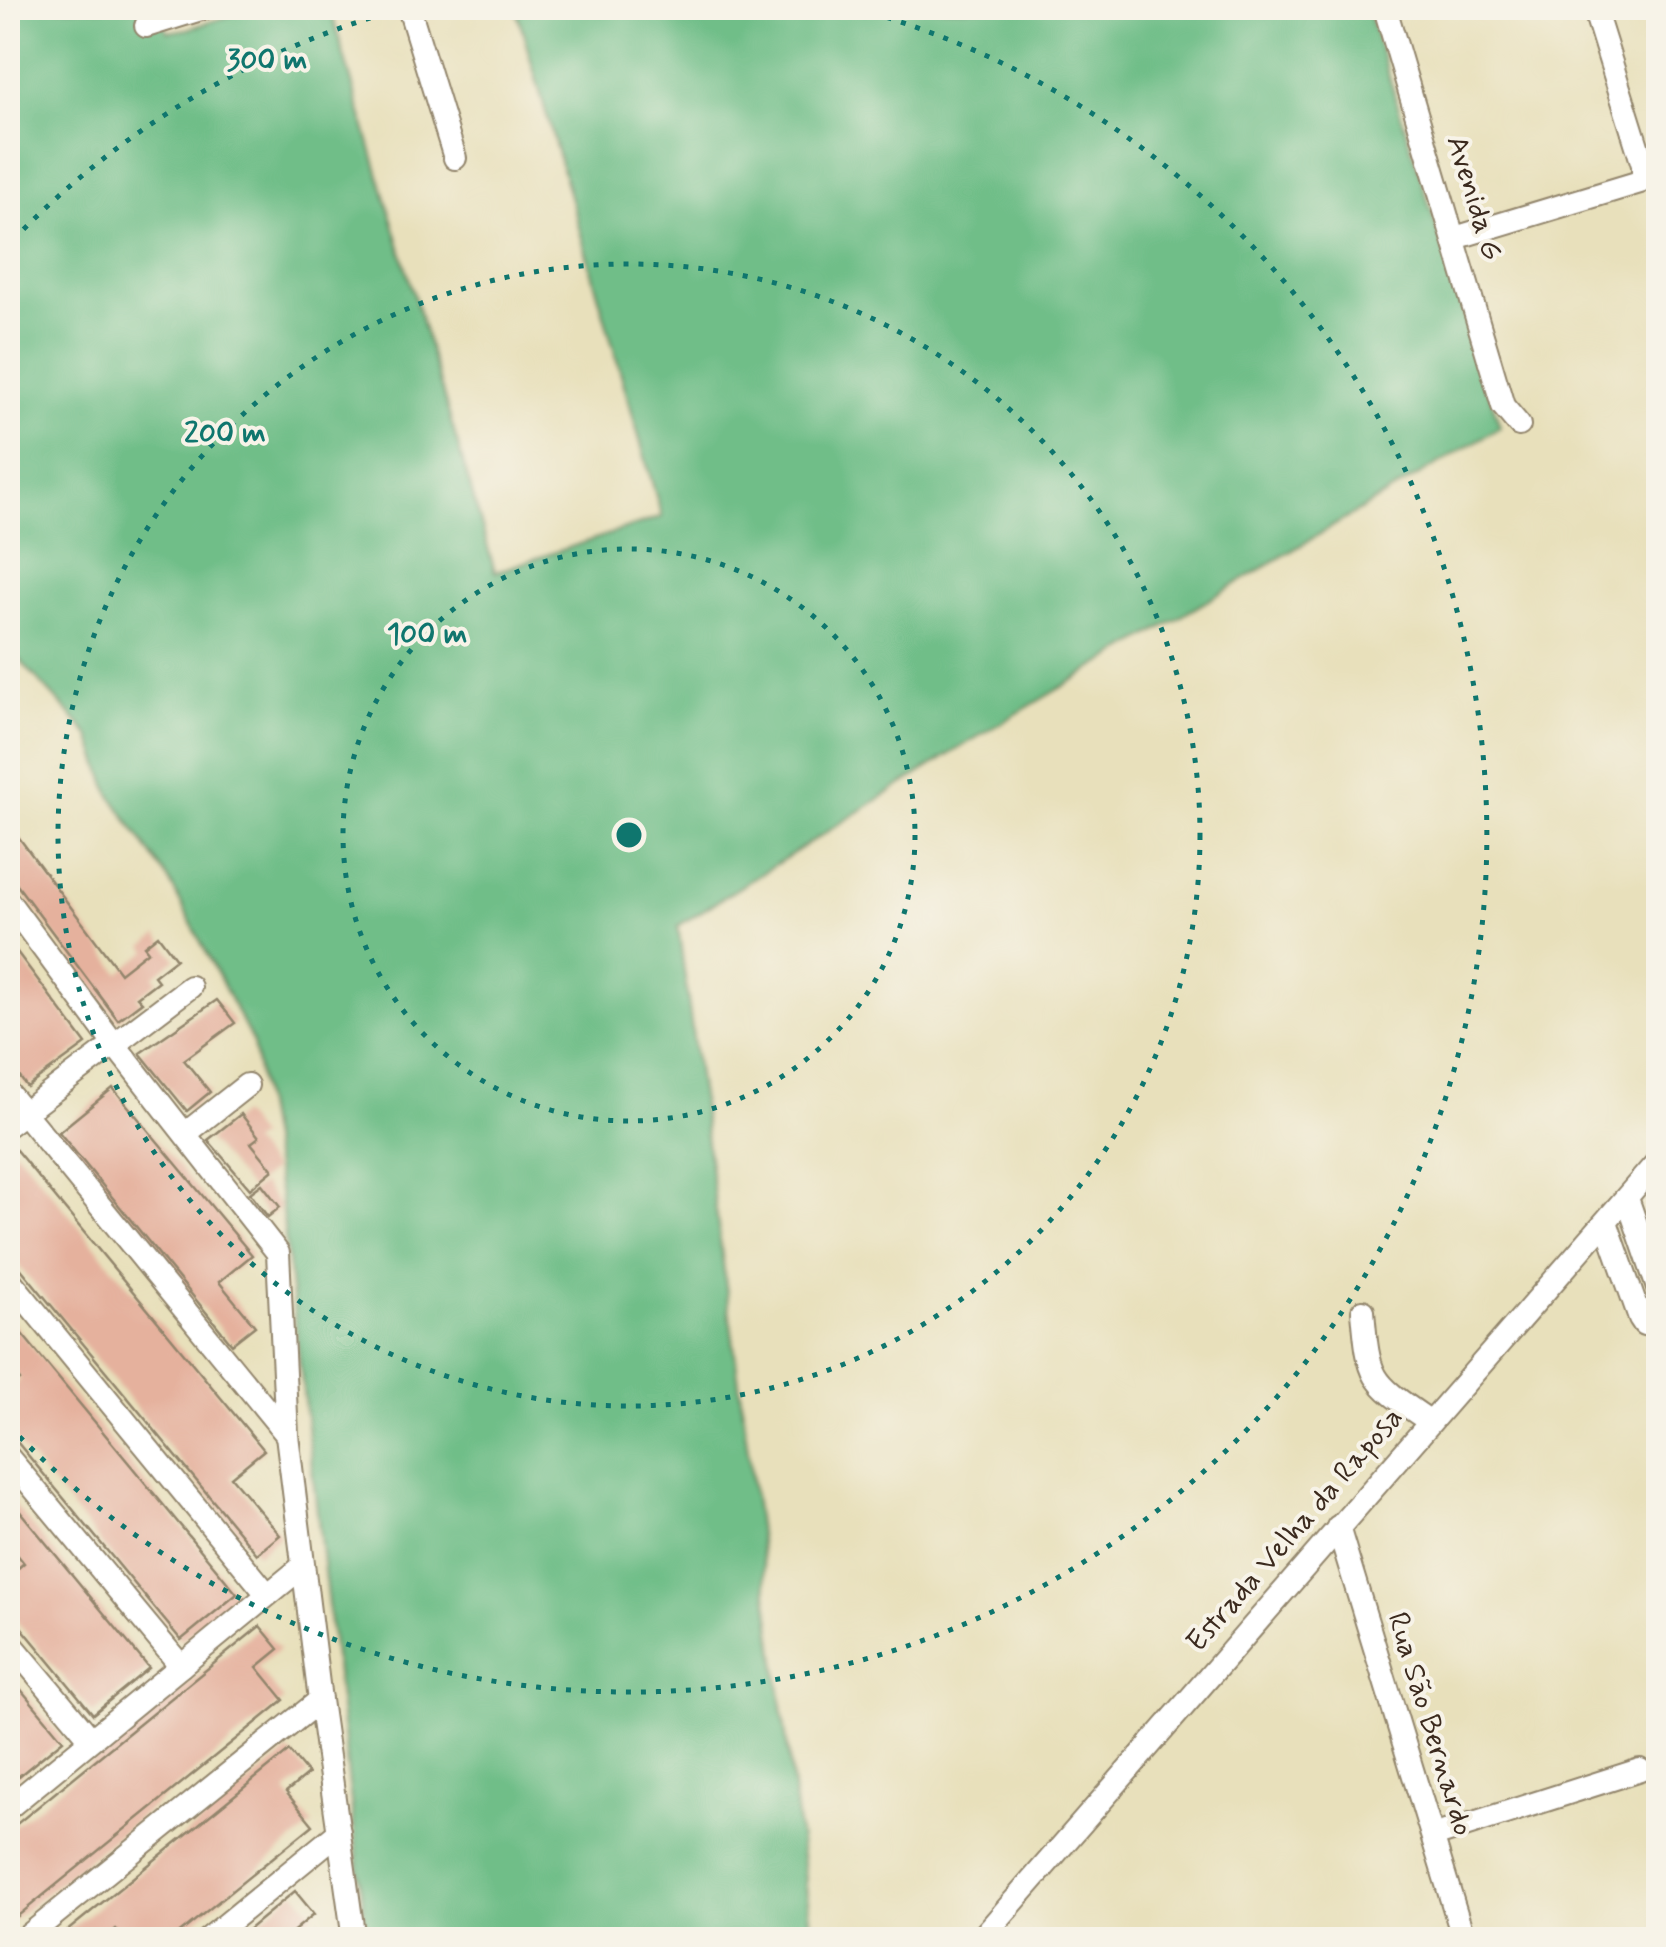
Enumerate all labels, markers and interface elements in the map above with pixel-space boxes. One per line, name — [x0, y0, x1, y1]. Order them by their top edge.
text: 300 m — [227, 41, 307, 80]
street label: Avenida G — [1437, 131, 1511, 265]
text: 200 m — [184, 414, 266, 453]
text: 100 m — [387, 615, 467, 654]
centre of rings — [611, 817, 647, 853]
street label: Estrada Velha da Raposa — [1178, 1399, 1412, 1661]
street label: Rua São Bernardo — [1378, 1608, 1482, 1840]

